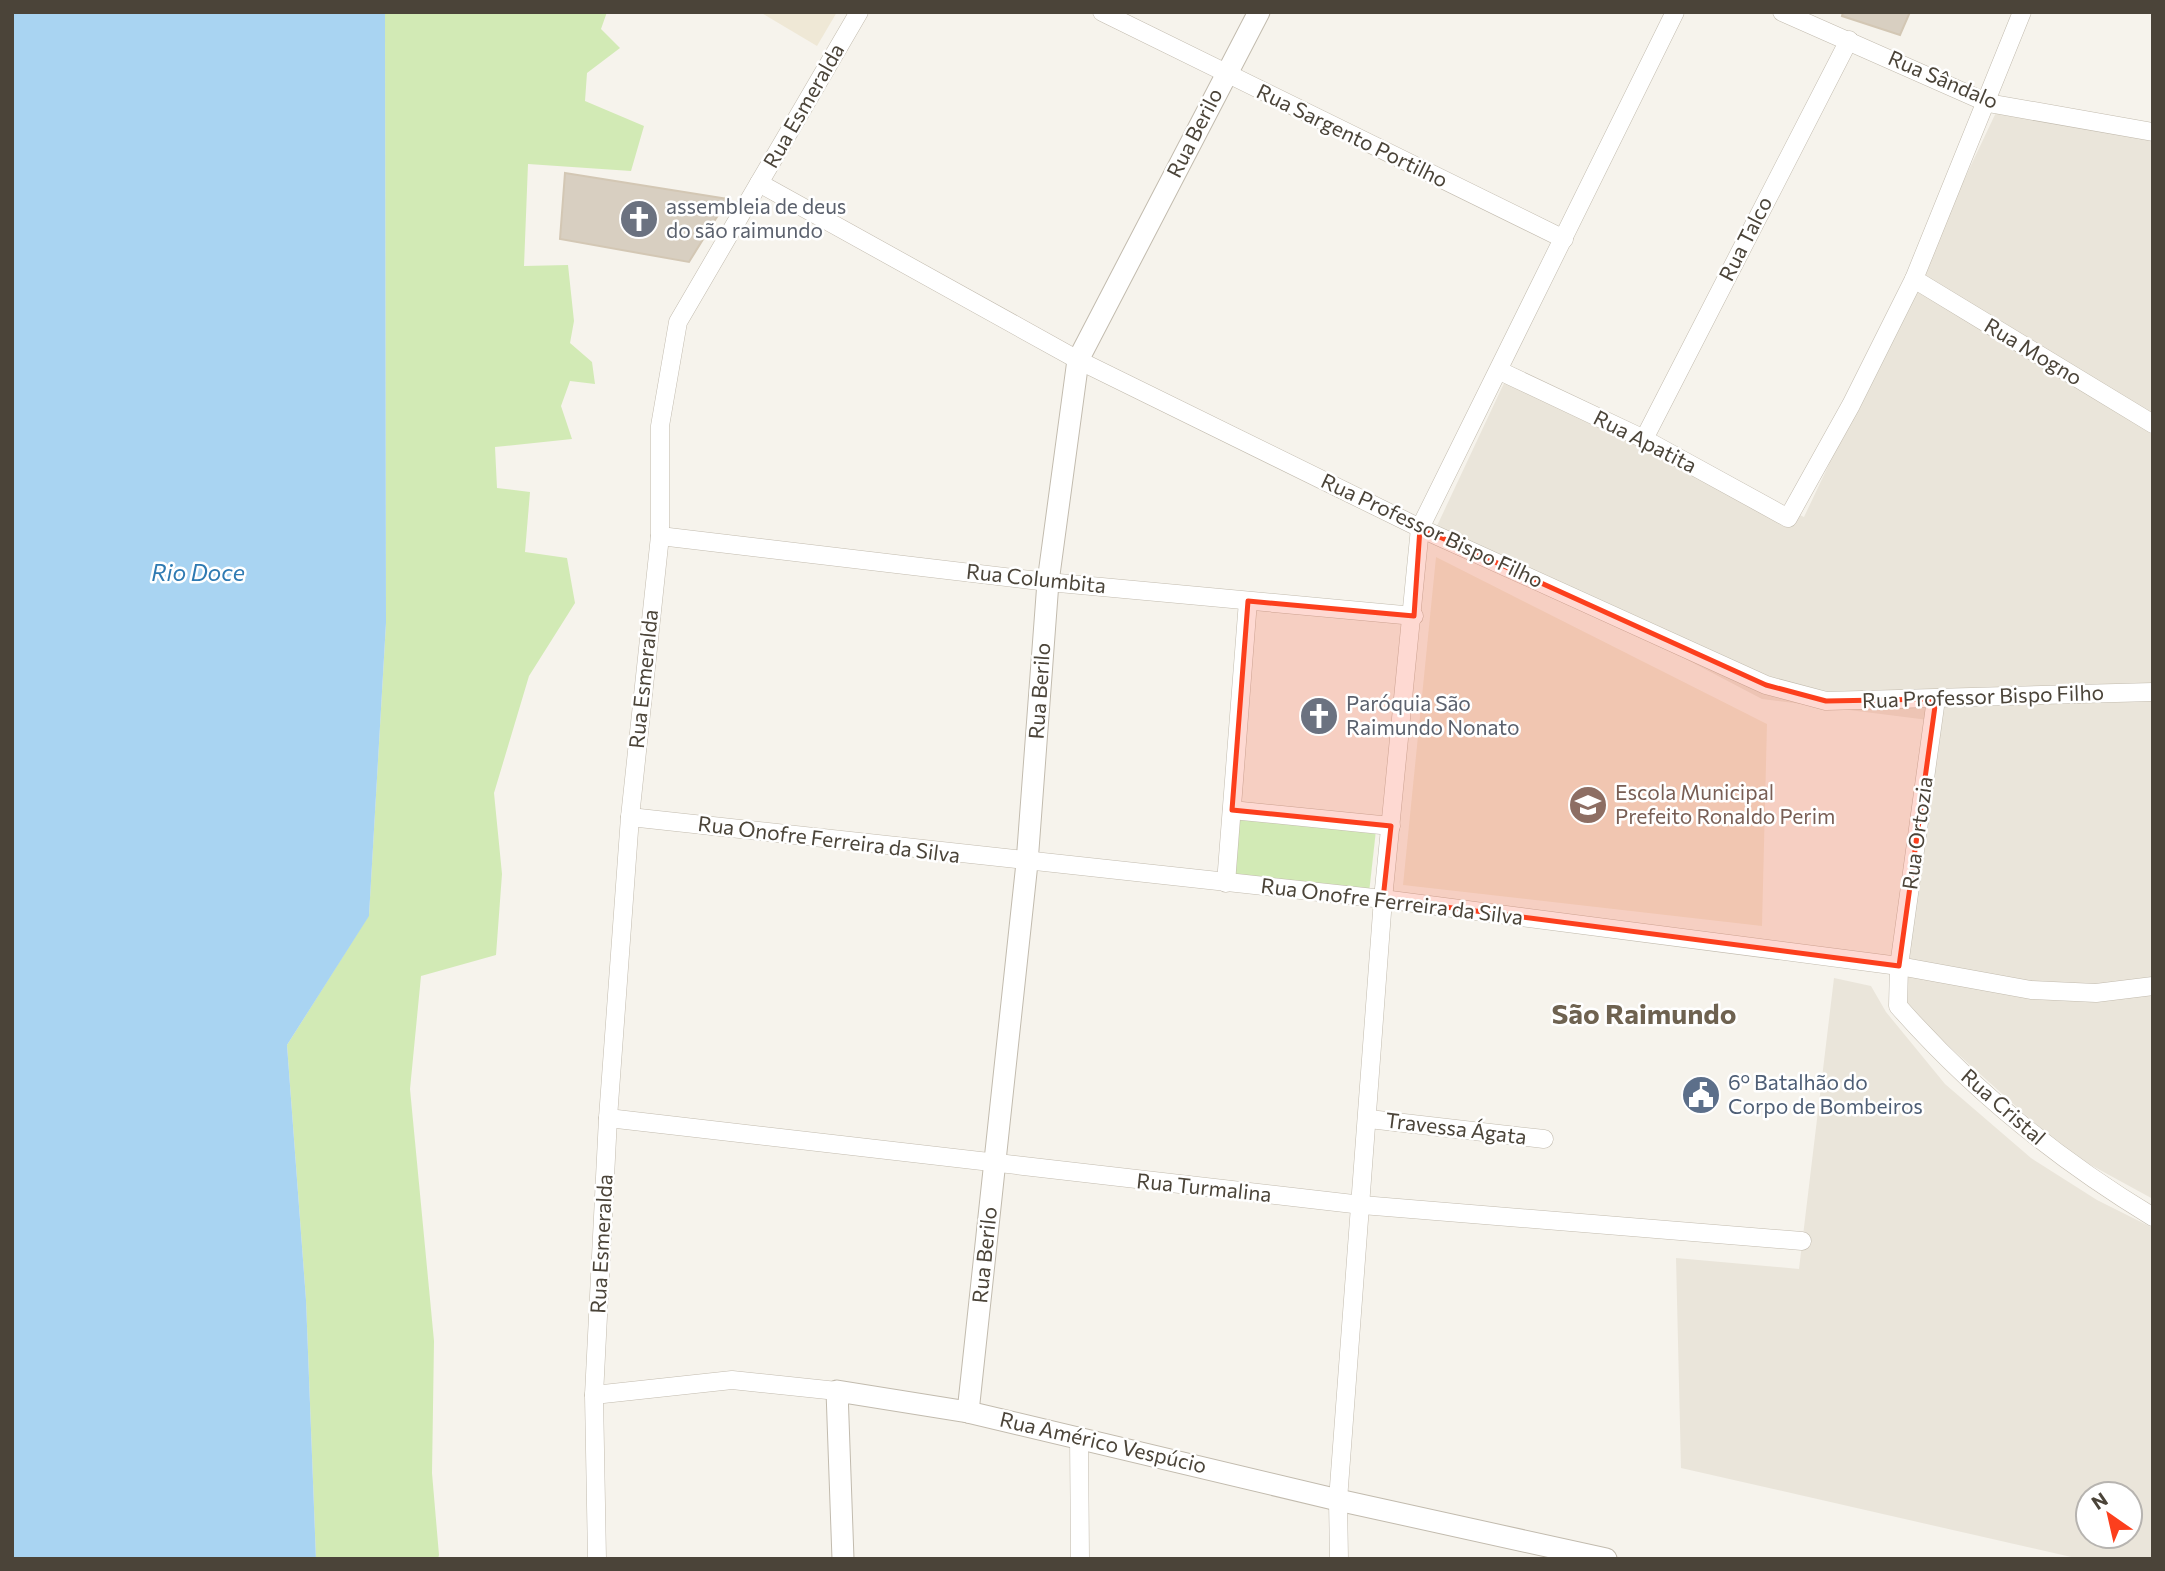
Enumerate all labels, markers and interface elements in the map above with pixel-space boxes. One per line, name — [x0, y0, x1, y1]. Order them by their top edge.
street label: Rua Esmeralda — [757, 39, 848, 172]
street label: Rua Sândalo — [1885, 44, 2002, 113]
street label: Rua Sargento Portilho — [1253, 78, 1452, 192]
street label: Rua Berilo — [1161, 83, 1227, 181]
street label: Rua Talco — [1713, 192, 1777, 285]
place label: assembleia de deus do são raimundo — [666, 193, 846, 242]
church icon: assembleia de deus do são raimundo — [618, 198, 660, 240]
street label: Rua Mogno — [1981, 312, 2087, 390]
street label: Rua Apatita — [1590, 404, 1701, 477]
street label: Rua Professor Bispo Filho — [1318, 467, 1548, 592]
water label: Rio Doce — [151, 558, 245, 586]
street label: Rua Columbita — [965, 558, 1107, 597]
street label: Rua Esmeralda — [623, 608, 662, 750]
street label: Rua Berilo — [1023, 642, 1054, 740]
street label: Rua Professor Bispo Filho — [1862, 679, 2104, 712]
place label: Paróquia São Raimundo Nonato — [1346, 690, 1520, 739]
church icon: Paróquia São Raimundo Nonato — [1298, 695, 1340, 737]
street label: Rua Ortozia — [1896, 775, 1937, 891]
place label: Escola Municipal Prefeito Ronaldo Perim — [1615, 779, 1835, 828]
school or university icon: Escola Municipal Prefeito Ronaldo Perim — [1567, 784, 1609, 826]
street label: Rua Onofre Ferreira da Silva — [697, 810, 962, 867]
street label: Rua Onofre Ferreira da Silva — [1260, 872, 1525, 929]
district label: São Raimundo — [1552, 996, 1736, 1030]
street label: Rua Cristal — [1957, 1063, 2051, 1149]
place label: 6º Batalhão do Corpo de Bombeiros — [1728, 1069, 1923, 1118]
public building icon: 6º Batalhão do Corpo de Bombeiros — [1680, 1074, 1722, 1116]
street label: Travessa Ágata — [1384, 1106, 1528, 1149]
street label: Rua Turmalina — [1135, 1167, 1273, 1206]
street label: Rua Esmeralda — [584, 1174, 617, 1314]
street label: Rua Berilo — [966, 1205, 1001, 1304]
street label: Rua Américo Vespúcio — [998, 1406, 1209, 1477]
north arrow — [2074, 1480, 2144, 1550]
text: N — [2087, 1487, 2112, 1514]

